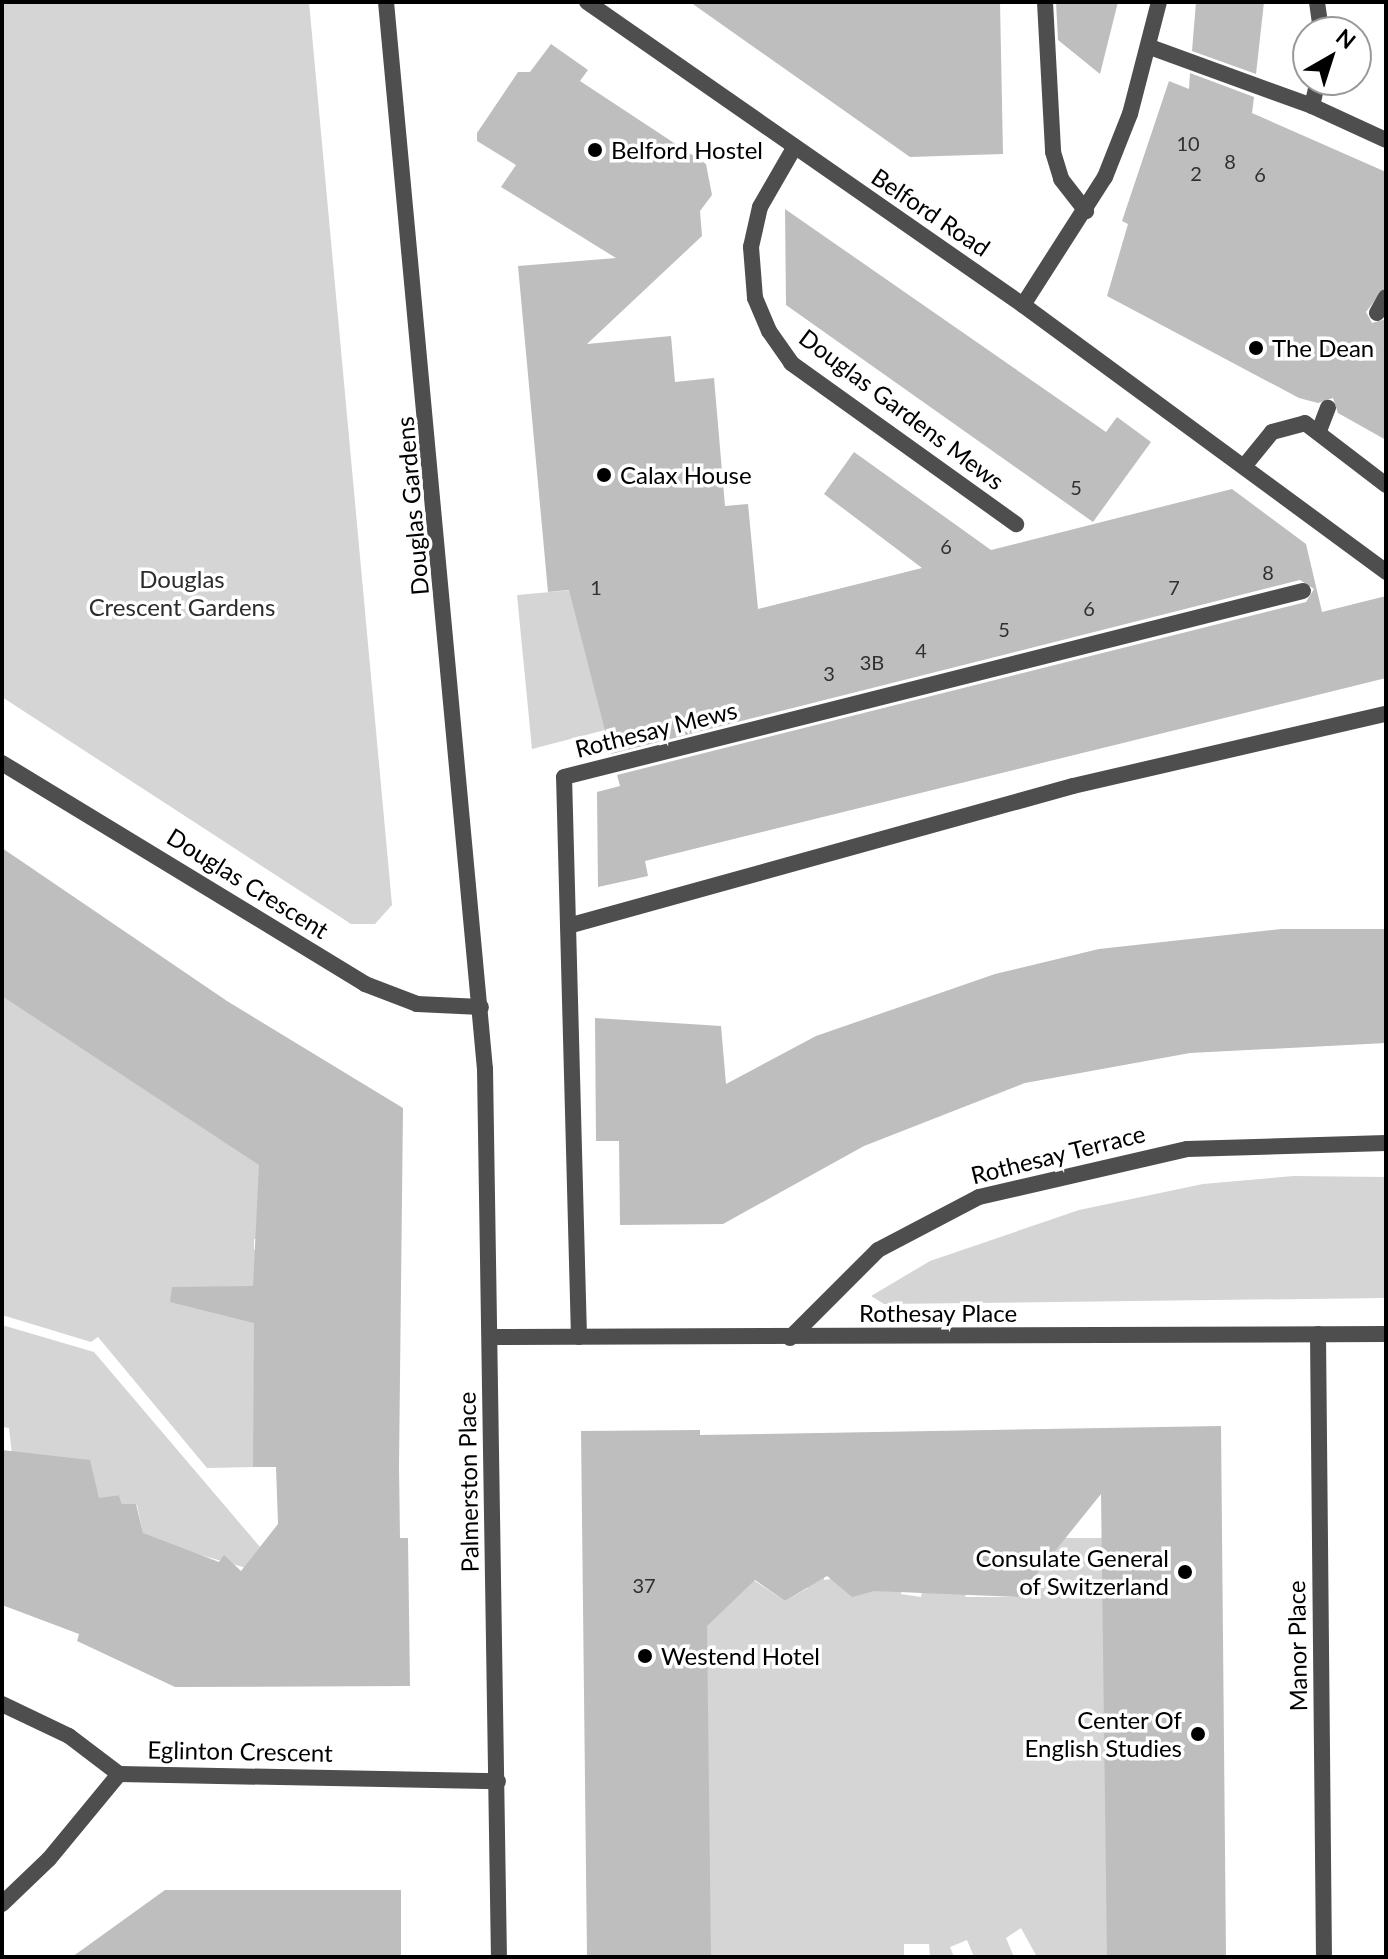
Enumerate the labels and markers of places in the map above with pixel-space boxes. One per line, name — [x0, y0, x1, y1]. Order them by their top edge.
place label: Belford Hostel — [611, 136, 763, 164]
marker: Belford Hostel — [586, 141, 604, 159]
place label: The Dean — [1272, 334, 1374, 362]
marker: The Dean — [1247, 339, 1265, 357]
place label: Calax House — [620, 461, 752, 489]
marker: Calax House — [595, 466, 613, 484]
place label: Consulate General of Switzerland — [975, 1544, 1169, 1600]
marker: Consulate General of Switzerland — [1176, 1563, 1194, 1581]
place label: Westend Hotel — [661, 1642, 820, 1670]
marker: Westend Hotel — [636, 1647, 654, 1665]
place label: Center Of English Studies — [1025, 1706, 1182, 1762]
marker: Center Of English Studies — [1189, 1725, 1207, 1743]

